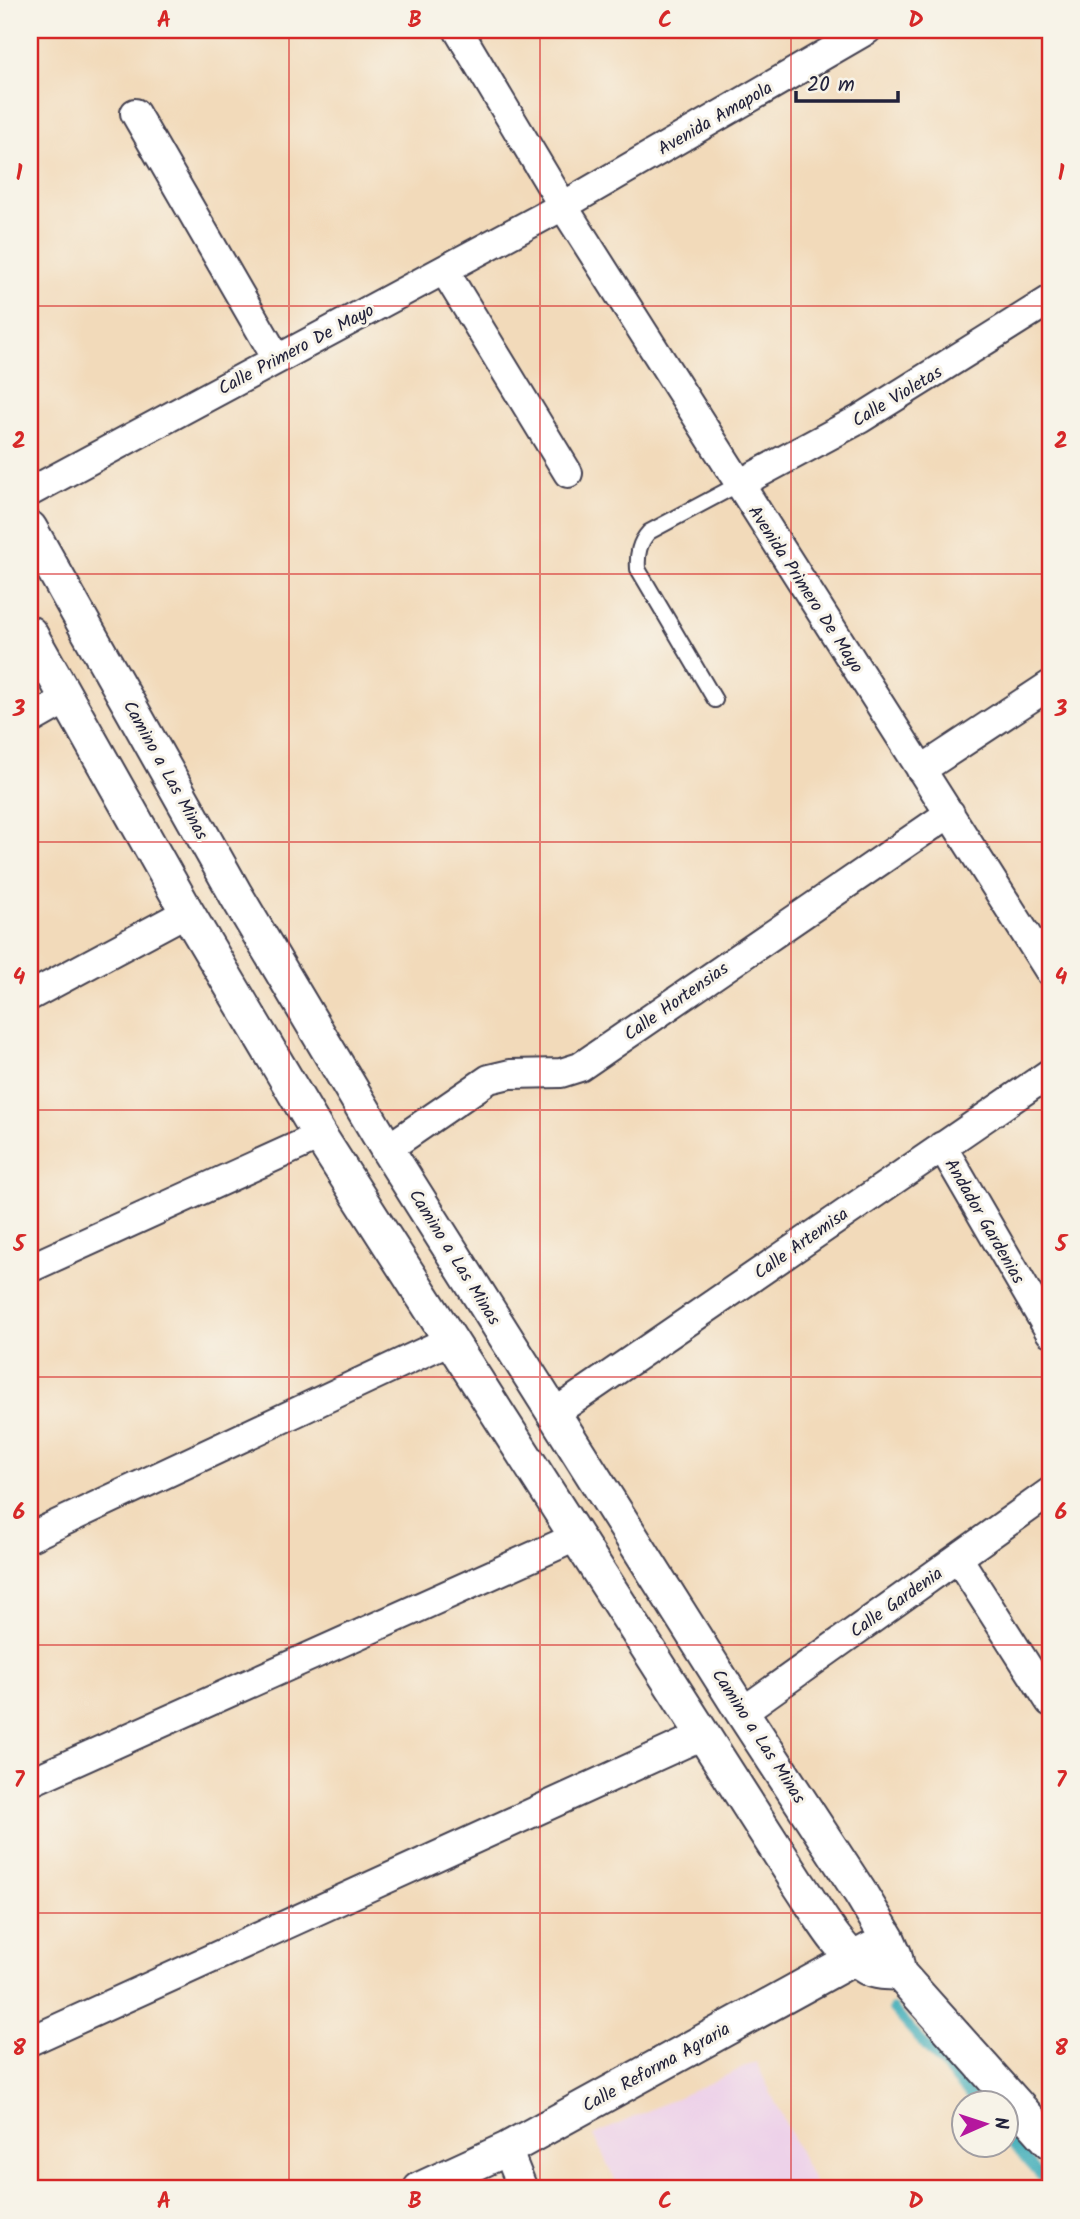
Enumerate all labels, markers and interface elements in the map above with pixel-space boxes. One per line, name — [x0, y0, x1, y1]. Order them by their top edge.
text: A — [157, 3, 171, 39]
text: B — [408, 3, 422, 39]
text: C — [658, 3, 672, 39]
text: D — [908, 3, 924, 39]
scale bar — [796, 60, 898, 104]
text: 20 m — [807, 69, 855, 102]
street label: Avenida Amapola — [653, 75, 779, 164]
text: 1 — [16, 156, 23, 192]
text: 1 — [1058, 156, 1065, 192]
street label: Calle Primero De Mayo — [213, 297, 380, 404]
street label: Calle Violetas — [847, 359, 949, 436]
text: 2 — [12, 424, 26, 460]
text: 2 — [1054, 424, 1068, 460]
street label: Avenida Primero De Mayo — [739, 500, 870, 680]
text: 3 — [12, 692, 26, 728]
text: 3 — [1054, 692, 1068, 728]
street label: Camino a Las Minas — [114, 696, 215, 846]
street label: Calle Hortensias — [618, 955, 736, 1049]
text: 4 — [13, 960, 26, 996]
text: 4 — [1055, 960, 1068, 996]
street label: Andador Gardenias — [936, 1154, 1032, 1290]
street label: Camino a Las Minas — [400, 1184, 507, 1332]
street label: Calle Artemisa — [748, 1201, 855, 1288]
text: 5 — [12, 1227, 27, 1263]
text: 5 — [1054, 1227, 1069, 1263]
text: 6 — [13, 1495, 25, 1531]
text: 6 — [1055, 1495, 1067, 1531]
street label: Calle Gardenia — [844, 1560, 949, 1646]
street label: Camino a Las Minas — [703, 1664, 813, 1810]
text: 7 — [14, 1763, 26, 1799]
text: 7 — [1056, 1763, 1068, 1799]
street label: Calle Reforma Agraria — [577, 2016, 736, 2121]
text: 8 — [12, 2031, 26, 2067]
text: 8 — [1054, 2031, 1068, 2067]
north arrow — [950, 2090, 1020, 2160]
text: N — [985, 2116, 1015, 2130]
text: A — [157, 2184, 171, 2219]
text: B — [408, 2184, 422, 2219]
text: C — [658, 2184, 672, 2219]
text: D — [908, 2184, 924, 2219]

